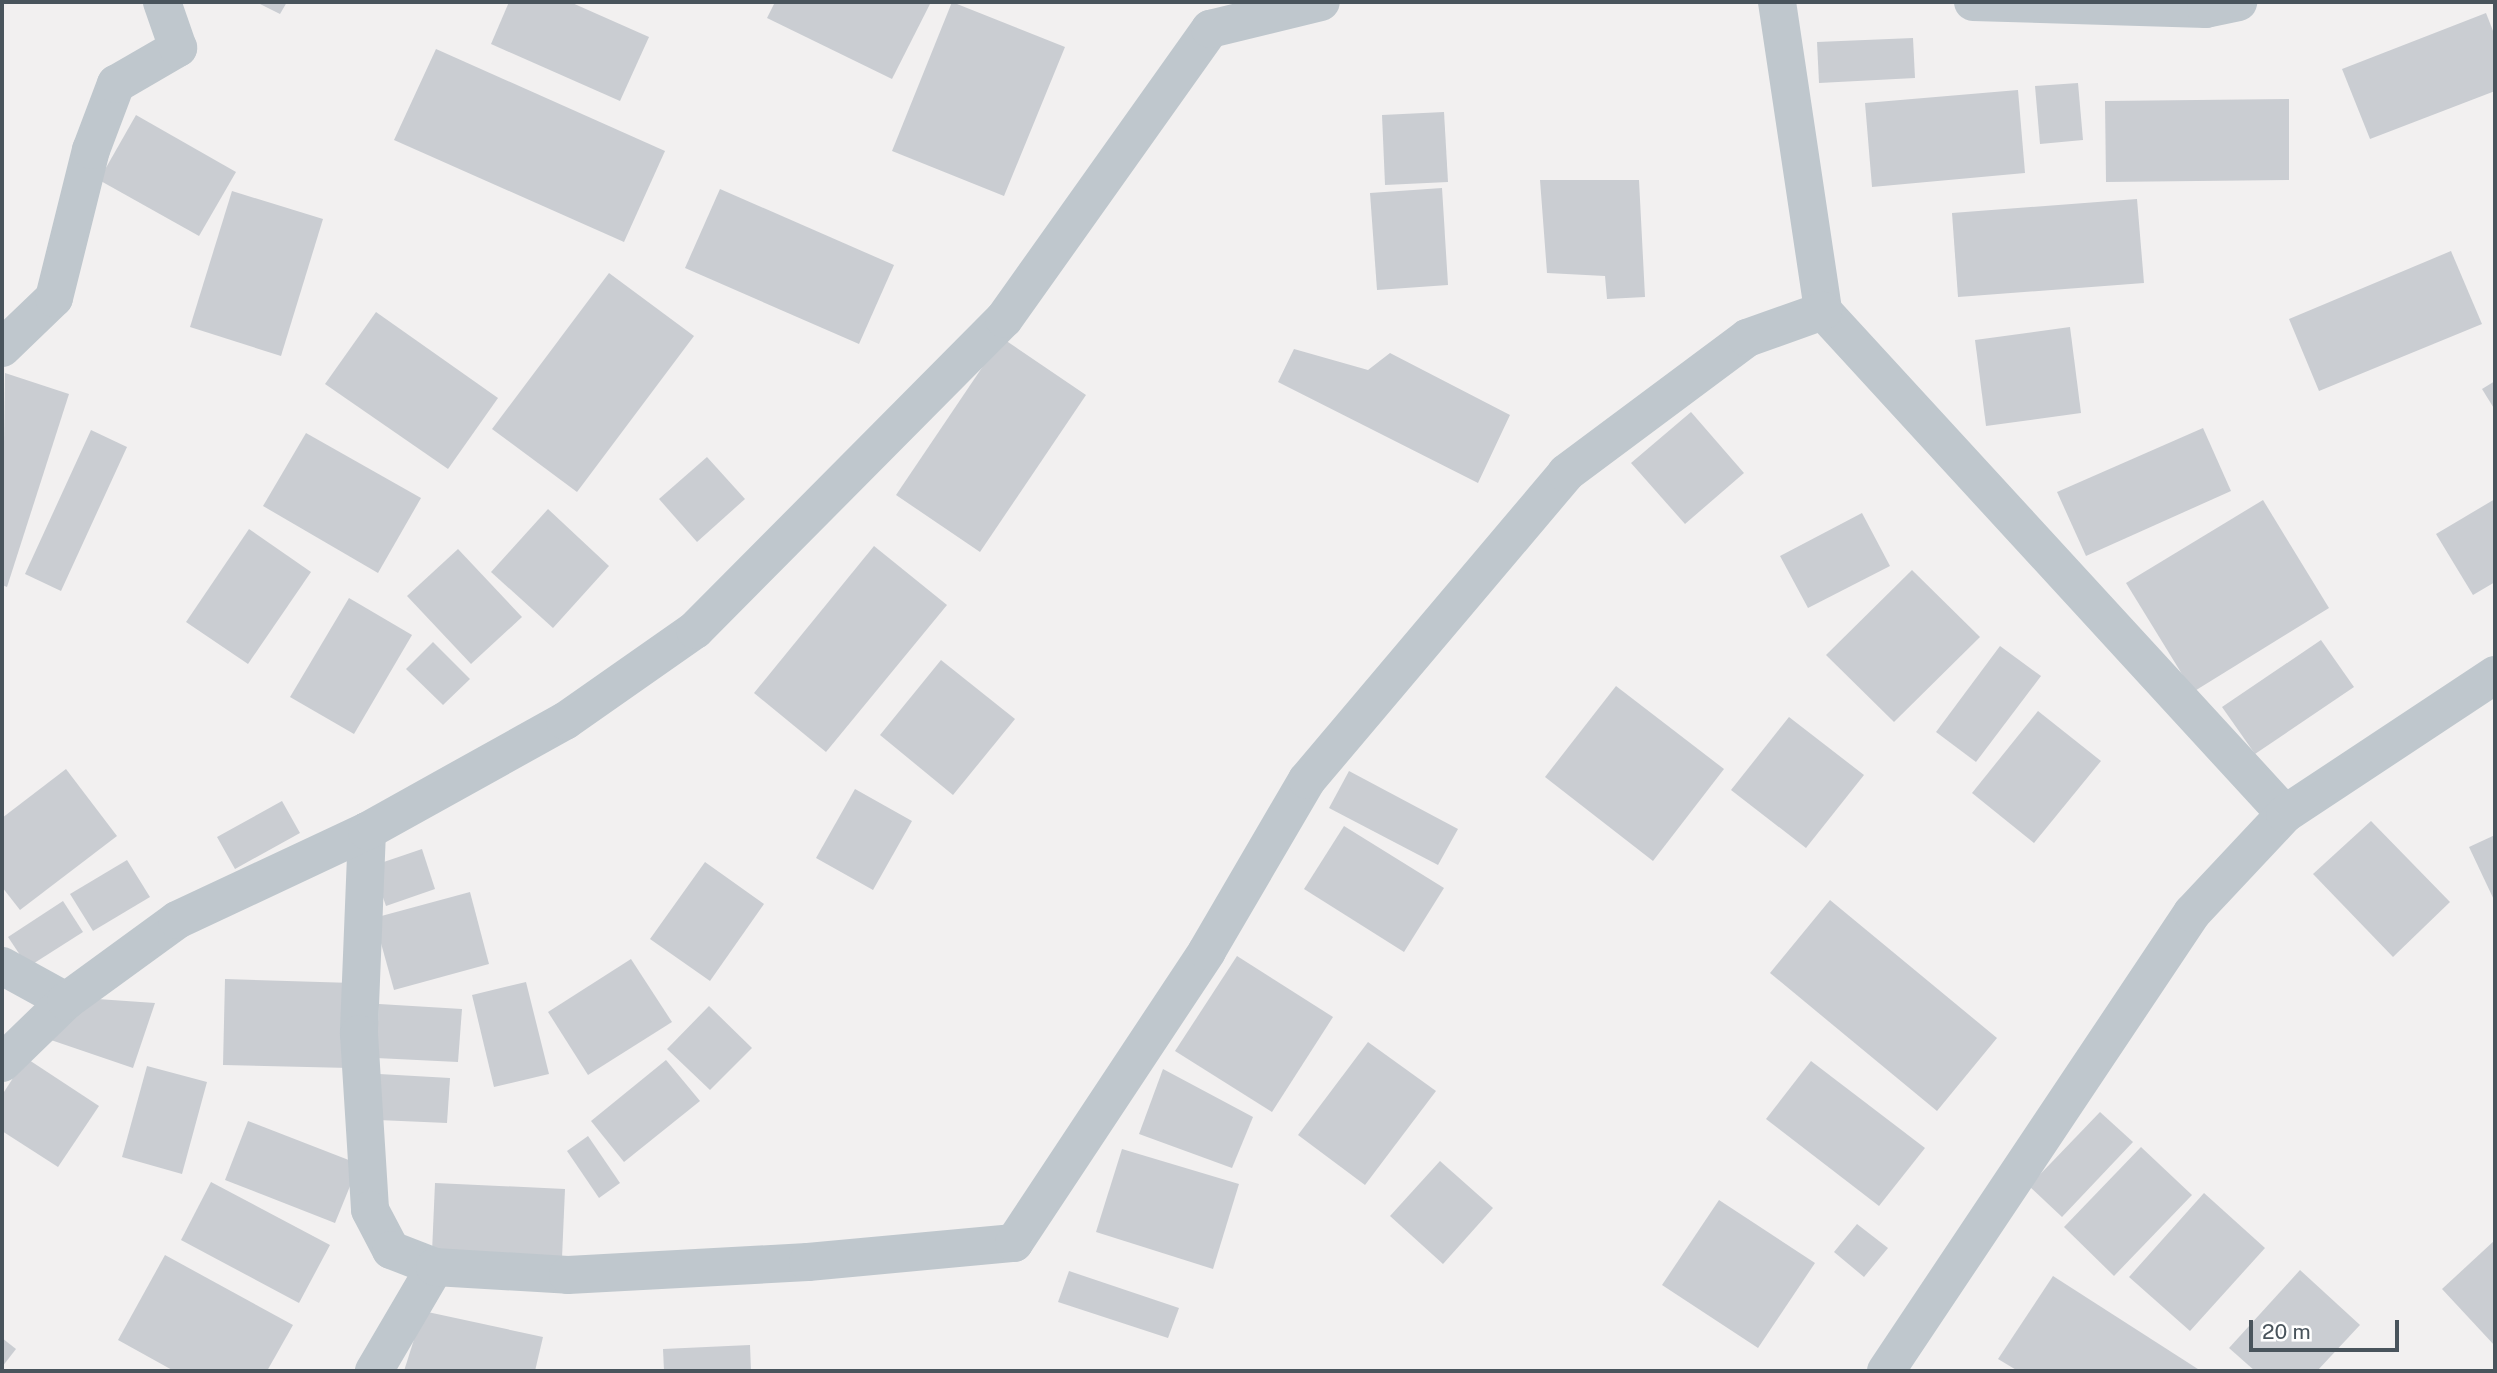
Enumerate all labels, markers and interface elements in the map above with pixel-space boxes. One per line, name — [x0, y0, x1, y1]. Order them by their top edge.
scale bar — [2252, 1306, 2402, 1350]
text: 20 m — [2262, 1319, 2311, 1344]

